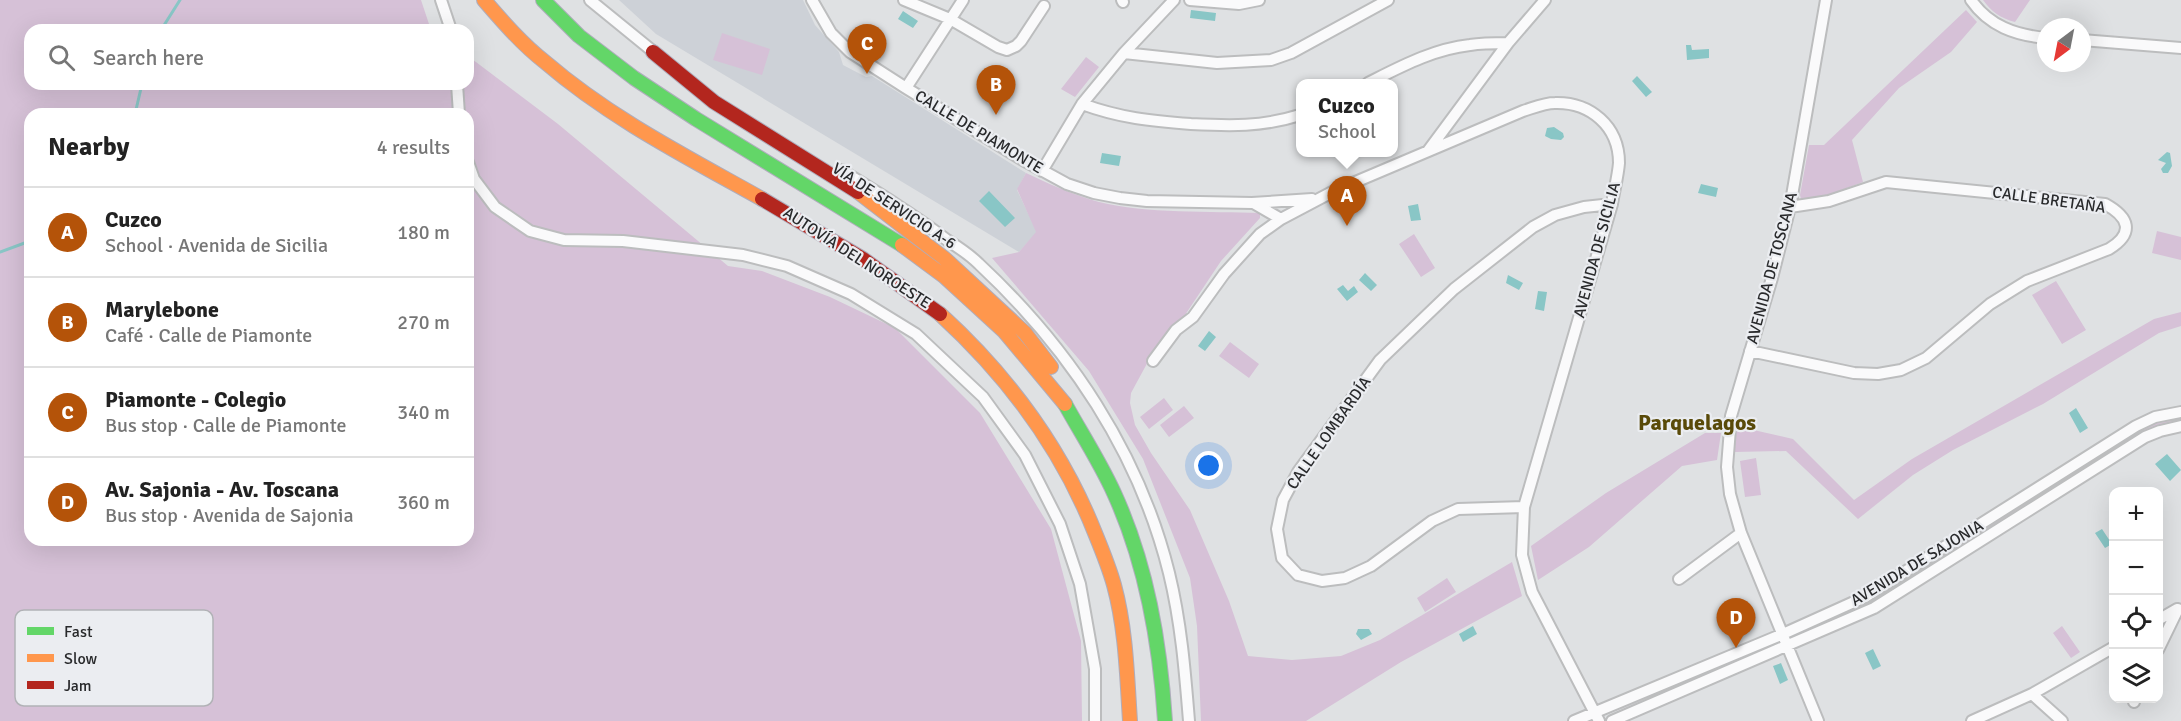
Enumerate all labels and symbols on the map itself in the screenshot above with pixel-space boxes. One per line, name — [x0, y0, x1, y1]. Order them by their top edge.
north arrow — [2037, 18, 2091, 72]
pin: C — [848, 25, 886, 74]
pin: B — [976, 66, 1016, 115]
street label: CALLE DE PIAMONTE — [911, 86, 1047, 178]
street label: VÍA DE SERVICIO A-6 — [828, 158, 960, 254]
pin: A — [1328, 176, 1366, 226]
street label: AVENIDA DE SICILIA — [1569, 180, 1625, 320]
street label: CALLE BRETAÑA — [1991, 182, 2107, 218]
street label: AVENIDA DE TOSCANA — [1742, 190, 1802, 346]
street label: AUTOVÍA DEL NOROESTE — [779, 203, 935, 313]
street label: CALLE LOMBARDÍA — [1282, 372, 1376, 493]
district label: Parquelagos — [1638, 409, 1756, 436]
your location — [1194, 451, 1223, 480]
street label: AVENIDA DE SAJONIA — [1847, 515, 1987, 610]
pin: D — [1716, 598, 1756, 648]
legend — [15, 610, 213, 706]
text: Fast — [64, 622, 93, 642]
text: Slow — [64, 649, 98, 669]
text: Jam — [64, 676, 92, 696]

